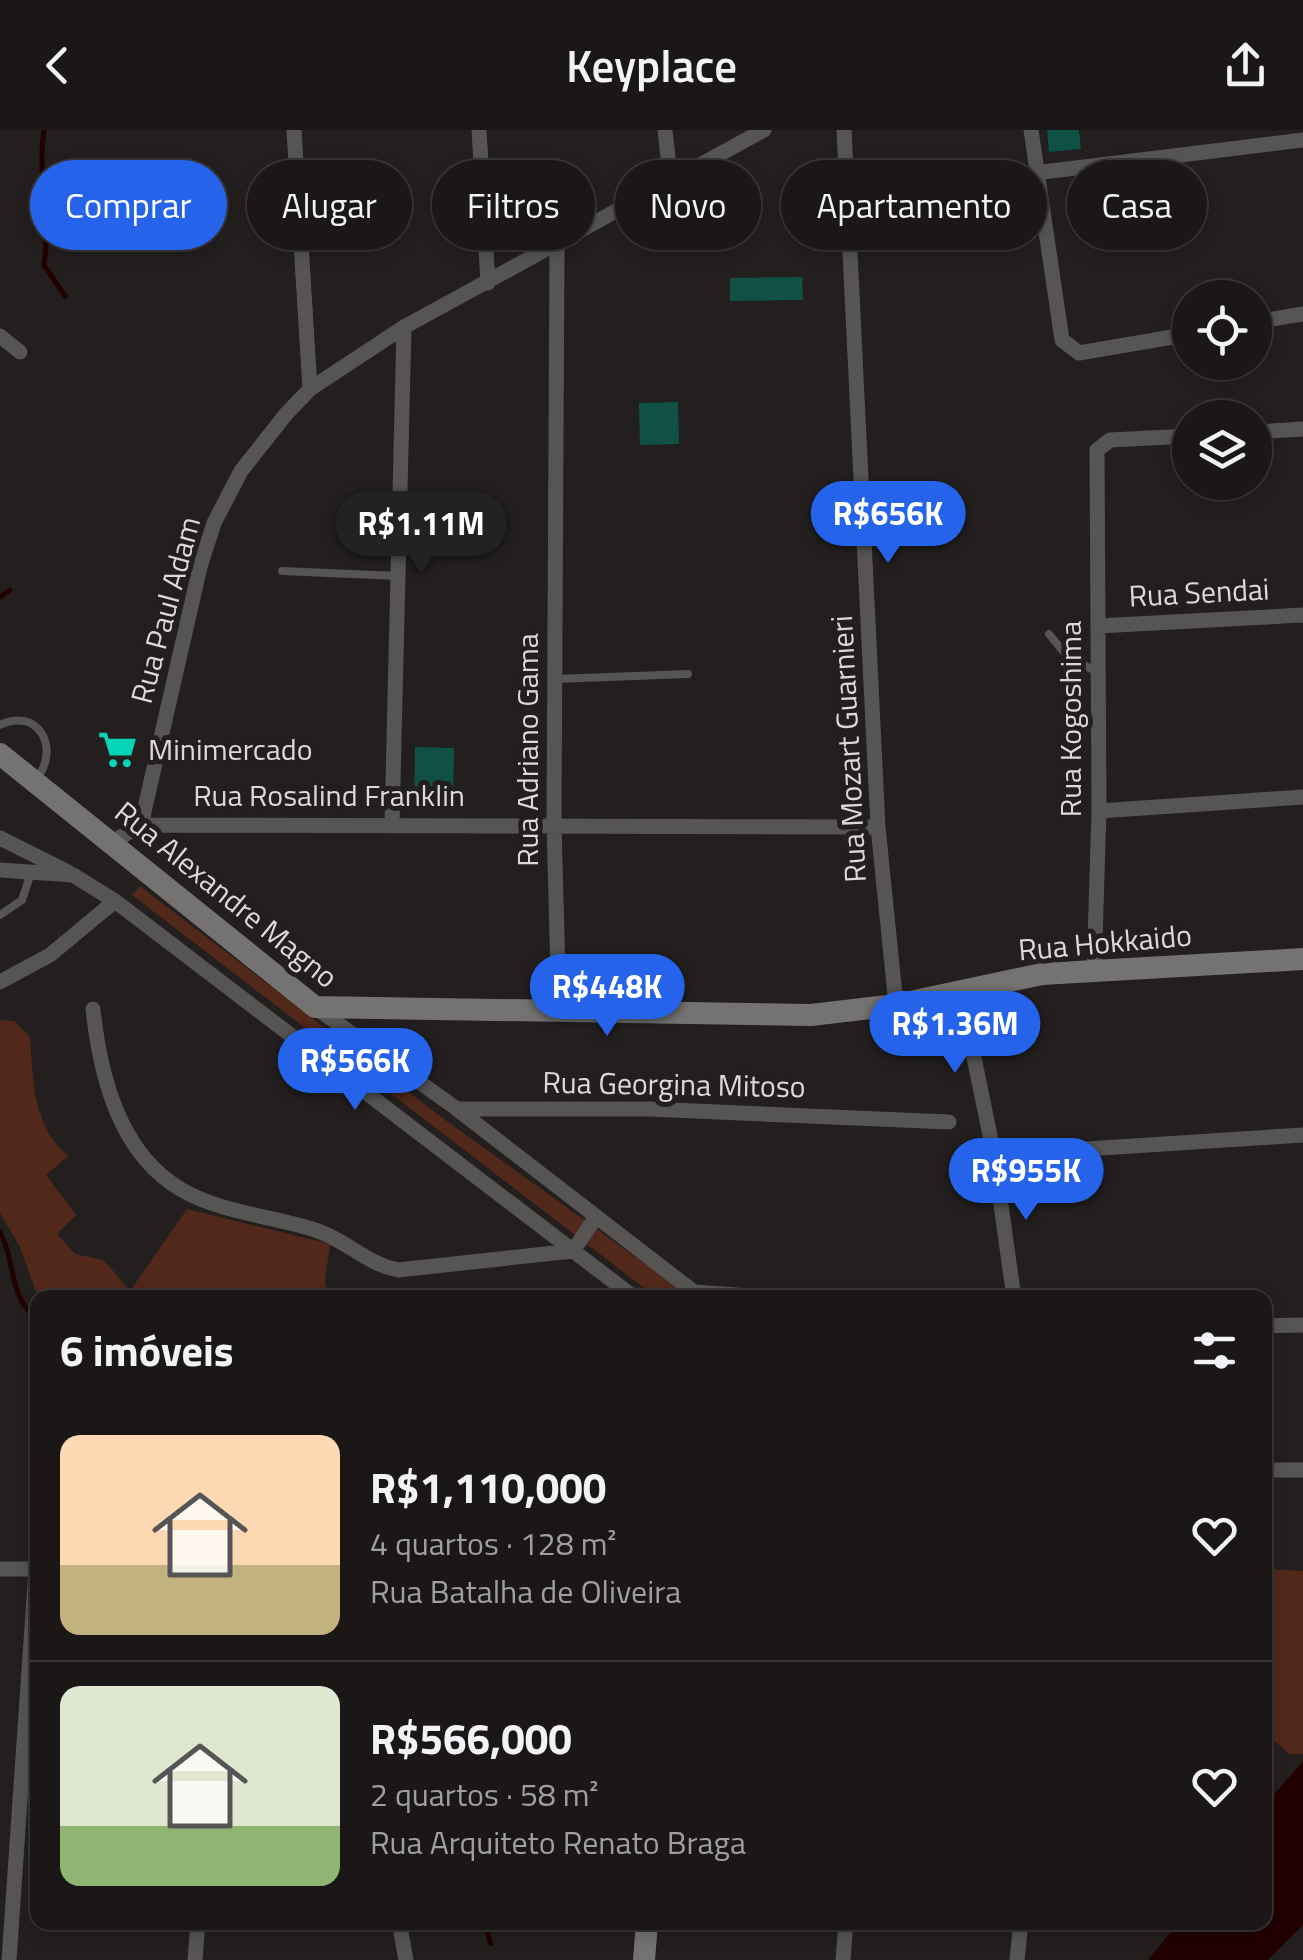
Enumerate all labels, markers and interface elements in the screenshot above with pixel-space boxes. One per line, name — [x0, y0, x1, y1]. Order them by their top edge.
text: Keyplace — [566, 31, 737, 99]
icon: back — [30, 38, 85, 93]
icon: share — [1218, 38, 1273, 93]
chip: Comprar — [30, 160, 227, 250]
chip: Alugar — [247, 160, 412, 250]
chip: Filtros — [432, 160, 595, 250]
chip: Novo — [615, 160, 761, 250]
chip: Apartamento — [781, 160, 1047, 250]
chip: Casa — [1067, 160, 1207, 250]
map controls — [1172, 280, 1272, 500]
button: locate — [1172, 280, 1272, 380]
button: layers — [1172, 400, 1272, 500]
pin: R$656K — [807, 481, 969, 566]
text: R$656K — [833, 489, 943, 537]
pin: R$1.11M — [329, 491, 513, 576]
text: R$1.11M — [357, 499, 485, 547]
street label: Rua Paul Adam — [118, 511, 212, 708]
street label: Rua Sendai — [1127, 565, 1271, 619]
street label: Rua Mozart Guarnieri — [818, 614, 878, 884]
street label: Rua Kogoshima — [1047, 621, 1093, 817]
street label: Rua Adriano Gama — [504, 633, 550, 867]
place label: Minimercado — [148, 726, 313, 772]
supermarket icon: Minimercado — [97, 729, 139, 771]
street label: Rua Rosalind Franklin — [193, 772, 465, 818]
street label: Rua Alexandre Magno — [105, 790, 348, 999]
street label: Rua Hokkaido — [1016, 912, 1194, 972]
pin: R$448K — [526, 954, 688, 1039]
text: R$448K — [552, 962, 662, 1010]
pin: R$1.36M — [863, 991, 1047, 1076]
text: R$1.36M — [891, 999, 1019, 1047]
pin: R$566K — [274, 1028, 436, 1113]
text: R$566K — [300, 1036, 410, 1084]
street label: Rua Georgina Mitoso — [542, 1059, 806, 1109]
pin: R$955K — [945, 1138, 1107, 1223]
text: R$955K — [971, 1146, 1081, 1194]
text: 6 imóveis — [60, 1318, 234, 1382]
icon: filters — [1187, 1323, 1242, 1378]
text: R$1,110,000 — [370, 1455, 606, 1519]
icon: home — [140, 1475, 260, 1595]
icon: heart — [1187, 1508, 1242, 1563]
text: 4 quartos · 128 m² — [370, 1519, 616, 1567]
text: Rua Batalha de Oliveira — [370, 1567, 681, 1615]
text: R$566,000 — [370, 1706, 572, 1770]
icon: home — [140, 1726, 260, 1846]
icon: heart — [1187, 1759, 1242, 1814]
text: 2 quartos · 58 m² — [370, 1770, 599, 1818]
text: Rua Arquiteto Renato Braga — [370, 1818, 746, 1866]

